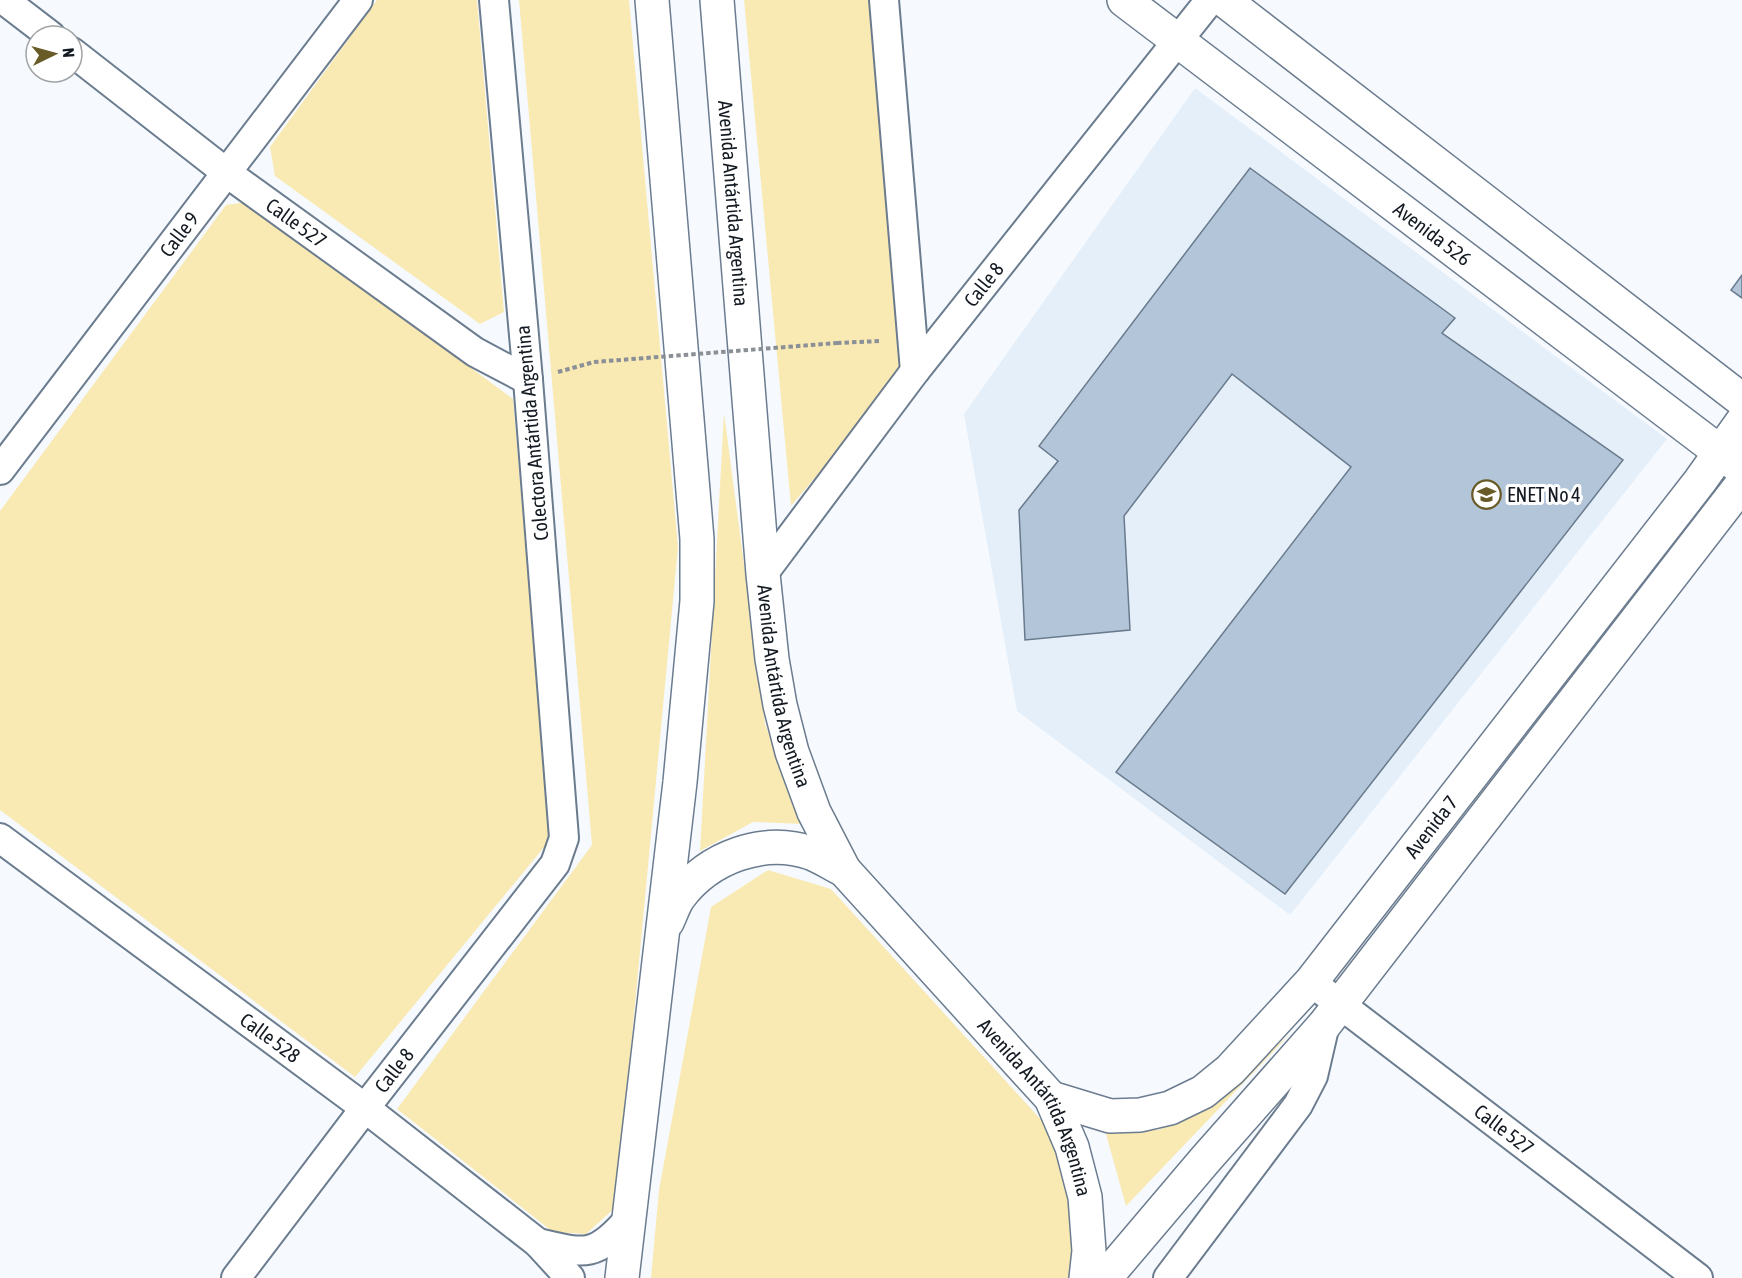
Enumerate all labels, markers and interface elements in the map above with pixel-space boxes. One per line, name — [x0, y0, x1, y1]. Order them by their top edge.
north arrow — [24, 24, 84, 84]
text: N — [60, 47, 78, 58]
street label: Avenida Antártida Argentina — [714, 99, 754, 307]
street label: Calle 527 — [262, 193, 331, 252]
street label: Avenida 526 — [1389, 197, 1476, 270]
street label: Calle 9 — [155, 207, 203, 261]
street label: Calle 8 — [959, 258, 1008, 311]
street label: Colectora Antártida Argentina — [511, 324, 552, 542]
school or university icon: ENET No 4 — [1470, 479, 1502, 511]
place label: ENET No 4 — [1507, 483, 1581, 506]
street label: Avenida Antártida Argentina — [753, 584, 816, 790]
street label: Avenida 7 — [1400, 791, 1462, 862]
street label: Calle 528 — [236, 1008, 305, 1067]
street label: Avenida Antártida Argentina — [974, 1014, 1096, 1198]
street label: Calle 8 — [369, 1043, 418, 1097]
street label: Calle 527 — [1470, 1099, 1539, 1159]

